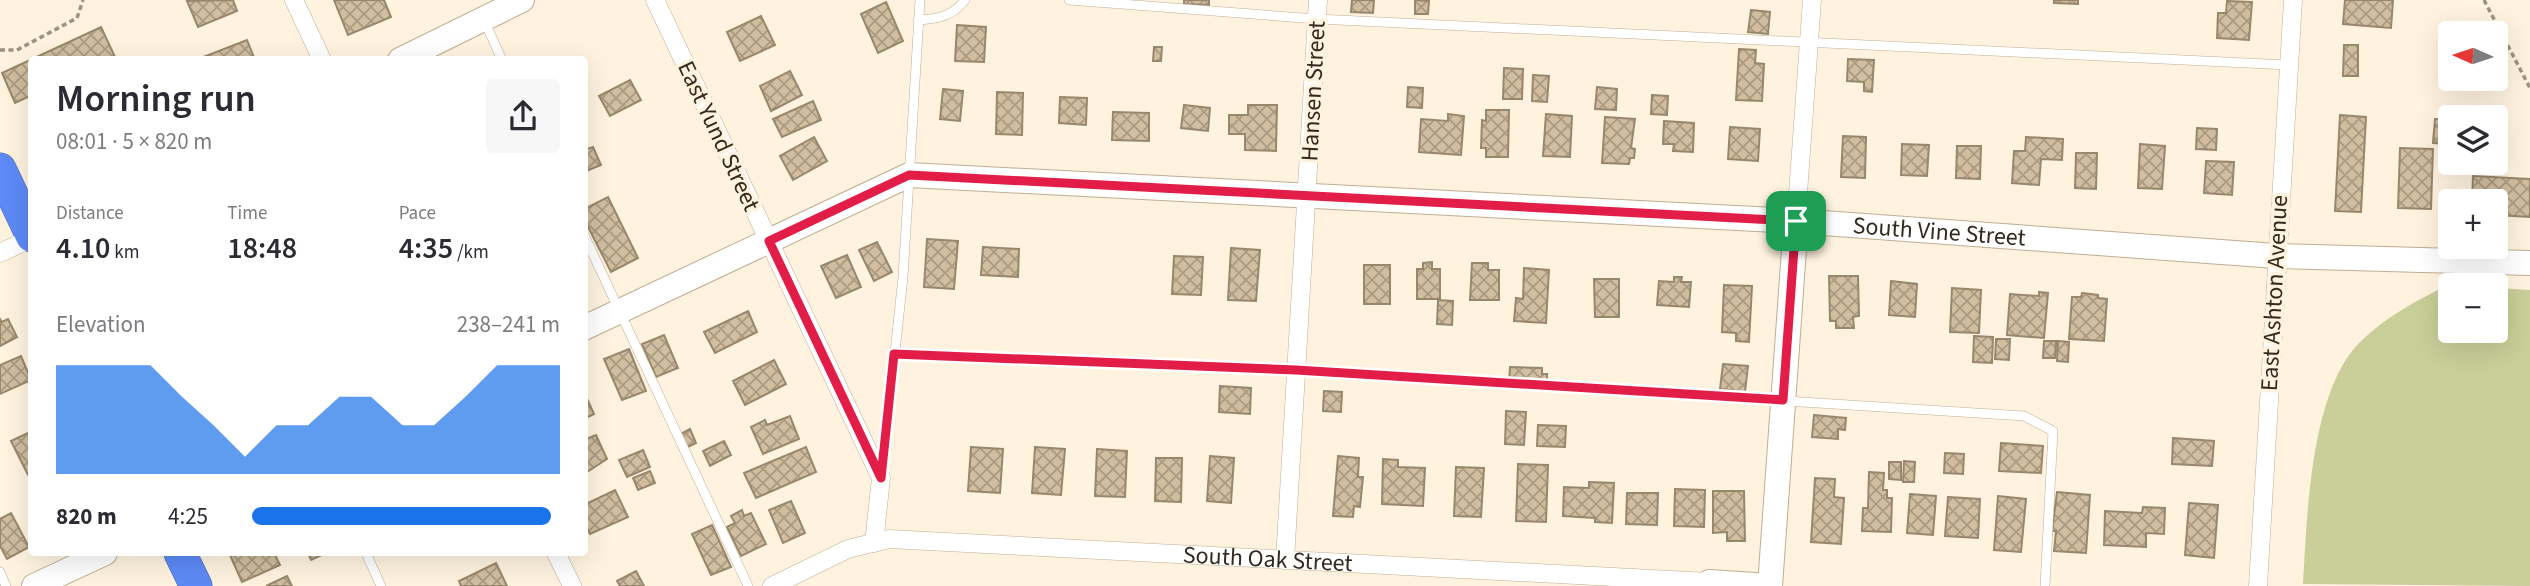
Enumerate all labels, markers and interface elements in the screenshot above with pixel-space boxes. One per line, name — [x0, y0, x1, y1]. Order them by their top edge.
street label: Hansen Street — [1292, 20, 1335, 162]
north arrow — [2438, 21, 2508, 91]
map controls — [2438, 21, 2508, 343]
street label: East Yund Street — [668, 55, 769, 217]
text: Morning run — [56, 72, 256, 126]
button: share — [486, 79, 560, 153]
button: layers — [2438, 105, 2508, 175]
text: 08:01 · 5 × 820 m — [56, 125, 212, 158]
button: + — [2438, 189, 2508, 259]
pin — [1766, 191, 1826, 251]
street label: East Ashton Avenue — [2252, 194, 2297, 392]
text: Distance — [56, 200, 124, 227]
text: Time — [227, 200, 267, 227]
text: Pace — [399, 200, 436, 227]
icon: arrive — [1777, 202, 1815, 240]
street label: South Vine Street — [1852, 208, 2027, 256]
text: 4.10 — [56, 227, 110, 270]
text: 18:48 — [227, 227, 297, 270]
text: 4:35 — [399, 227, 453, 270]
text: km — [110, 239, 139, 266]
text: /km — [453, 239, 489, 266]
button: − — [2438, 273, 2508, 343]
text: Elevation — [56, 308, 146, 341]
text: 238–241 m — [457, 308, 560, 341]
text: 820 m — [56, 500, 117, 533]
text: 4:25 — [168, 500, 208, 533]
street label: South Oak Street — [1182, 537, 1353, 581]

